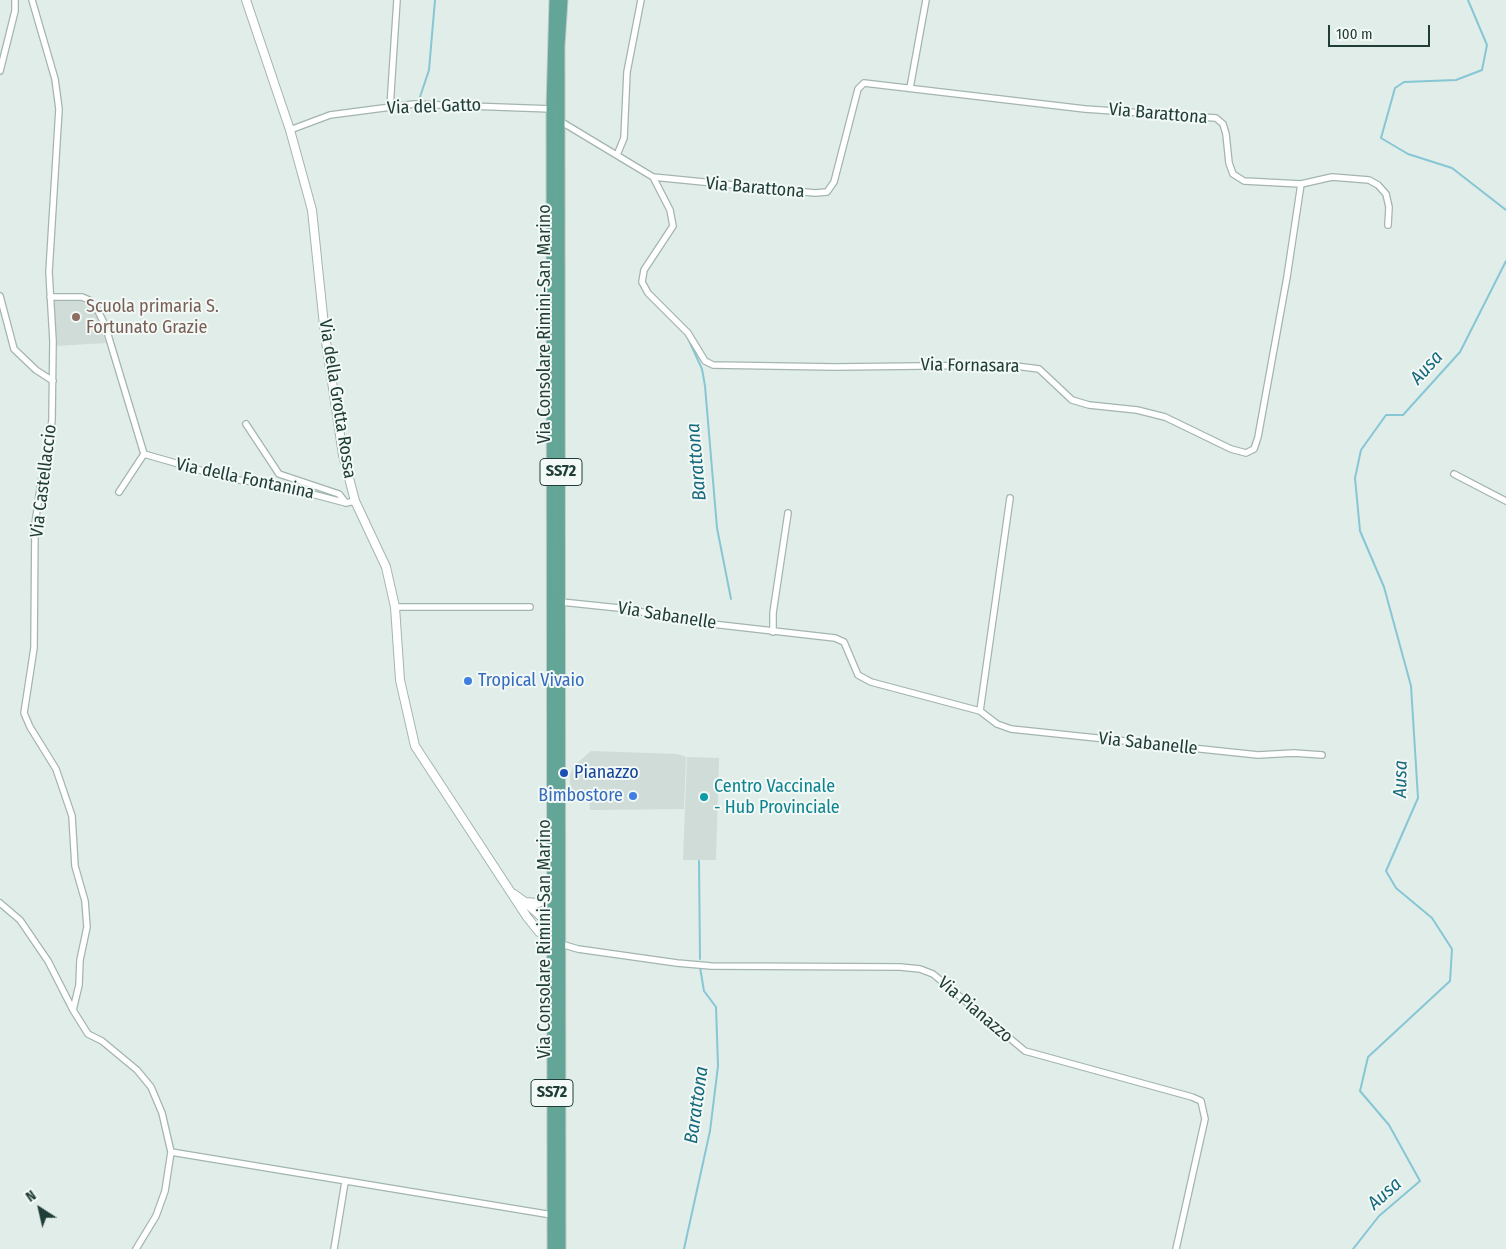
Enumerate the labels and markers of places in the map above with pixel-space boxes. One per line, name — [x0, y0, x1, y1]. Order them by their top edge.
place label: Scuola primaria S. Fortunato Grazie — [86, 296, 219, 338]
marker: Scuola primaria S. Fortunato Grazie — [70, 311, 82, 323]
place label: Tropical Vivaio — [478, 670, 585, 692]
marker: Tropical Vivaio — [462, 675, 474, 687]
place label: Pianazzo — [574, 762, 639, 784]
marker: Pianazzo — [558, 767, 570, 779]
place label: Centro Vaccinale - Hub Provinciale — [714, 776, 840, 819]
place label: Bimbostore — [538, 785, 623, 807]
marker: Bimbostore — [627, 790, 639, 802]
marker: Centro Vaccinale - Hub Provinciale — [698, 791, 710, 803]

